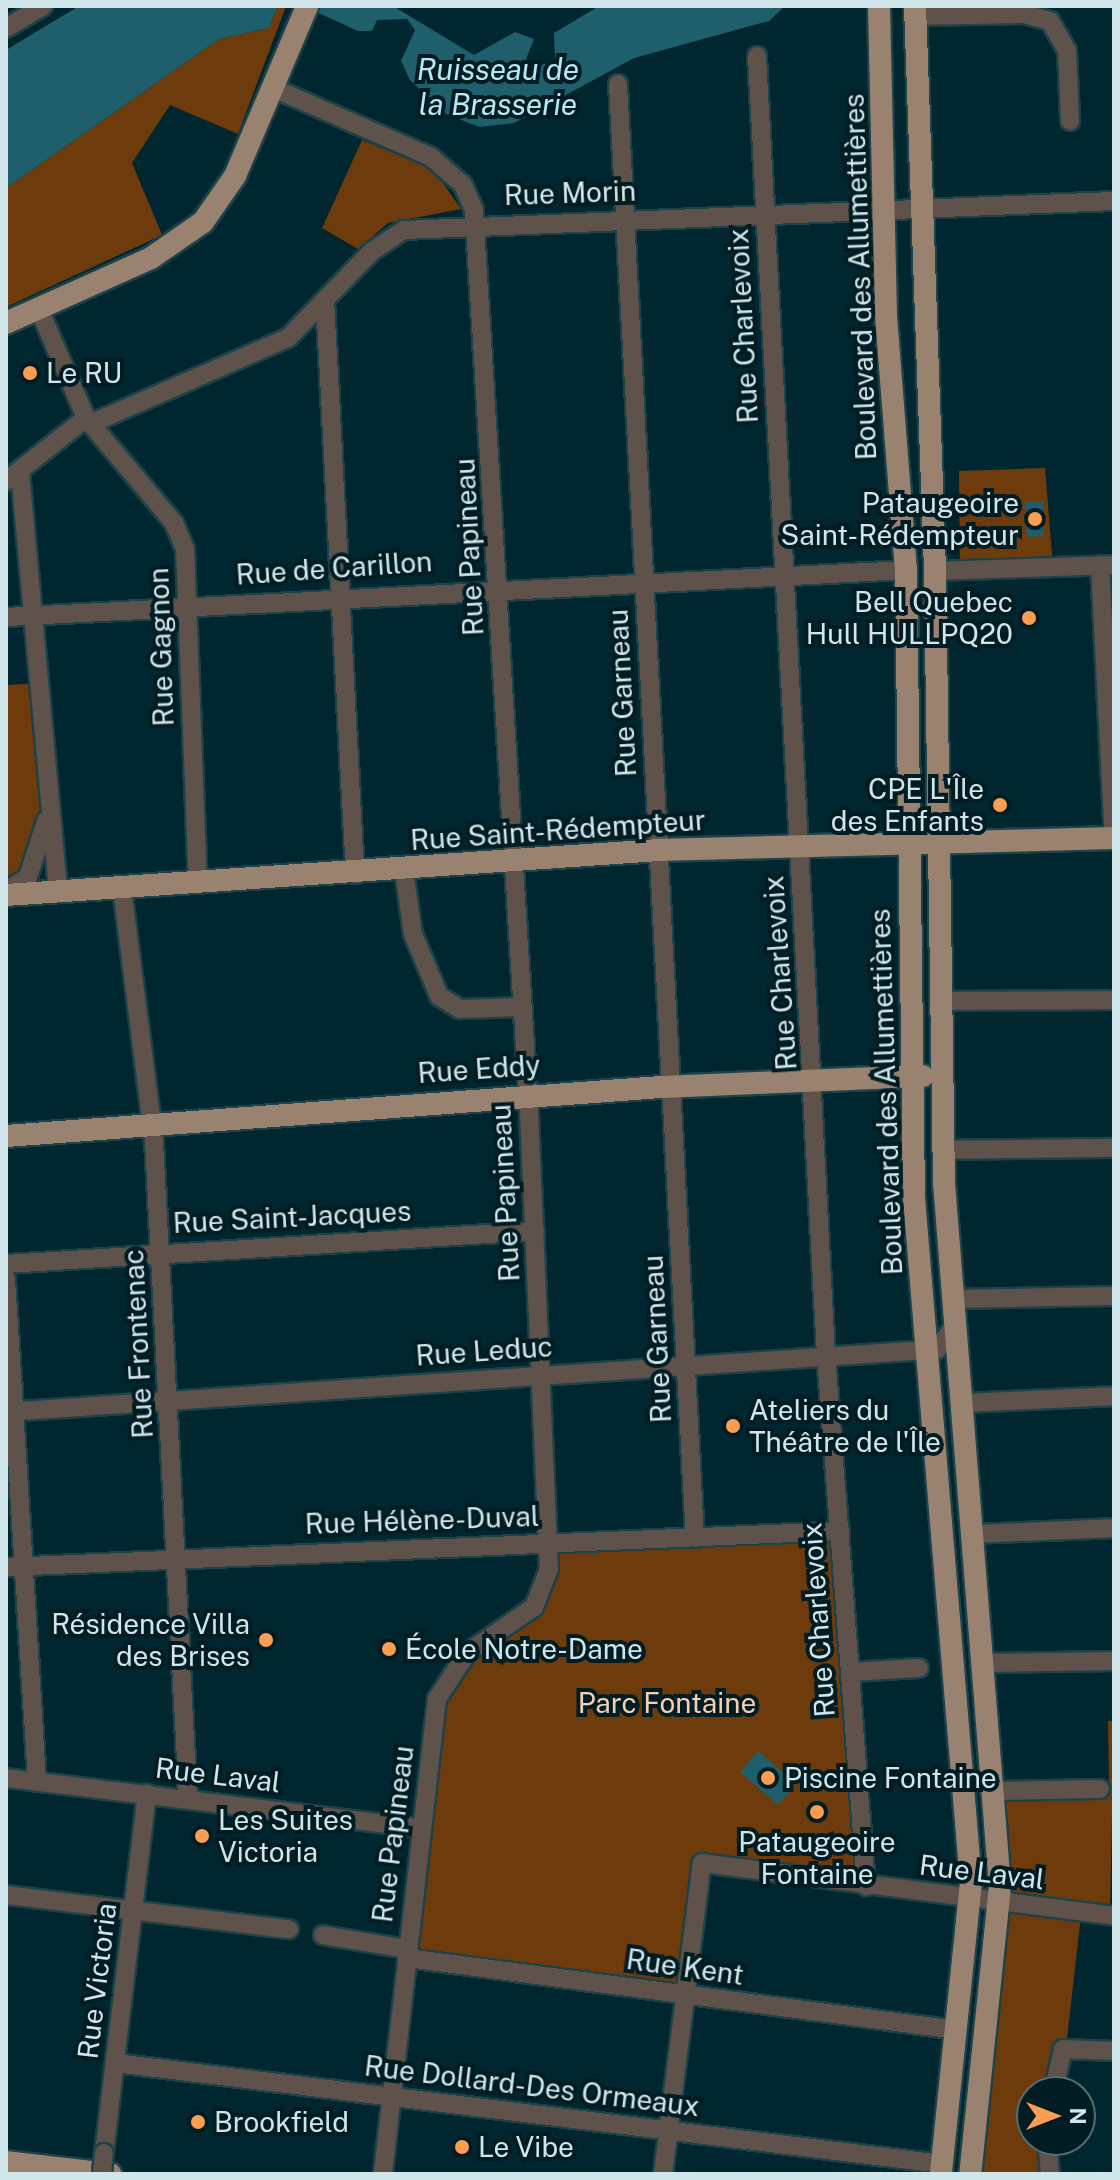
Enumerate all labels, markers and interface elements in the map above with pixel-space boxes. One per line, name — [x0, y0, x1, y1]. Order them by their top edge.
water label: Ruisseau de la Brasserie — [417, 51, 579, 122]
street label: Boulevard des Allumettières — [837, 93, 883, 461]
street label: Rue Morin — [503, 174, 637, 212]
street label: Rue Charlevoix — [721, 228, 765, 424]
place label: Le RU — [46, 356, 122, 390]
marker: Le RU — [21, 364, 39, 382]
street label: Rue Papineau — [448, 457, 490, 637]
place label: Pataugeoire Saint-Rédempteur — [781, 486, 1019, 552]
marker: Pataugeoire Saint-Rédempteur — [1026, 510, 1044, 528]
street label: Rue de Carillon — [234, 544, 434, 592]
street label: Rue Gagnon — [141, 567, 181, 727]
place label: Bell Quebec Hull HULLPQ20 — [806, 585, 1013, 651]
street label: Rue Garneau — [601, 608, 643, 778]
marker: Bell Quebec Hull HULLPQ20 — [1020, 609, 1038, 627]
place label: CPE L'Île des Enfants — [831, 772, 984, 838]
marker: CPE L'Île des Enfants — [991, 796, 1009, 814]
street label: Rue Saint-Rédempteur — [409, 803, 707, 857]
street label: Rue Charlevoix — [756, 874, 804, 1072]
street label: Boulevard des Allumettières — [863, 908, 909, 1276]
street label: Rue Eddy — [416, 1048, 542, 1090]
street label: Rue Papineau — [484, 1103, 526, 1283]
street label: Rue Saint-Jacques — [172, 1194, 412, 1240]
street label: Rue Frontenac — [116, 1248, 160, 1440]
street label: Rue Garneau — [636, 1254, 678, 1424]
street label: Rue Leduc — [414, 1329, 554, 1373]
place label: Ateliers du Théâtre de l'Île — [749, 1393, 942, 1459]
marker: Ateliers du Théâtre de l'Île — [724, 1417, 742, 1435]
street label: Rue Hélène-Duval — [304, 1499, 540, 1541]
street label: Rue Charlevoix — [794, 1521, 842, 1719]
place label: Résidence Villa des Brises — [50, 1607, 250, 1673]
marker: Résidence Villa des Brises — [257, 1631, 275, 1649]
place label: École Notre-Dame — [405, 1632, 643, 1666]
marker: École Notre-Dame — [380, 1640, 398, 1658]
park label: Parc Fontaine — [578, 1686, 756, 1720]
street label: Rue Papineau — [365, 1744, 421, 1924]
street label: Rue Laval — [153, 1751, 283, 1799]
place label: Piscine Fontaine — [784, 1761, 997, 1795]
marker: Piscine Fontaine — [759, 1769, 777, 1787]
place label: Les Suites Victoria — [218, 1803, 353, 1869]
marker: Pataugeoire Fontaine — [808, 1803, 826, 1821]
place label: Pataugeoire Fontaine — [738, 1825, 896, 1891]
marker: Les Suites Victoria — [193, 1827, 211, 1845]
street label: Rue Laval — [917, 1848, 1047, 1896]
street label: Rue Victoria — [71, 1901, 123, 2061]
street label: Rue Kent — [624, 1942, 746, 1992]
street label: Rue Dollard-Des Ormeaux — [362, 2049, 702, 2123]
north arrow — [1016, 2076, 1096, 2156]
place label: Brookfield — [214, 2105, 349, 2139]
text: N — [1065, 2107, 1091, 2125]
marker: Brookfield — [189, 2113, 207, 2131]
place label: Le Vibe — [478, 2130, 575, 2164]
marker: Le Vibe — [453, 2138, 471, 2156]

